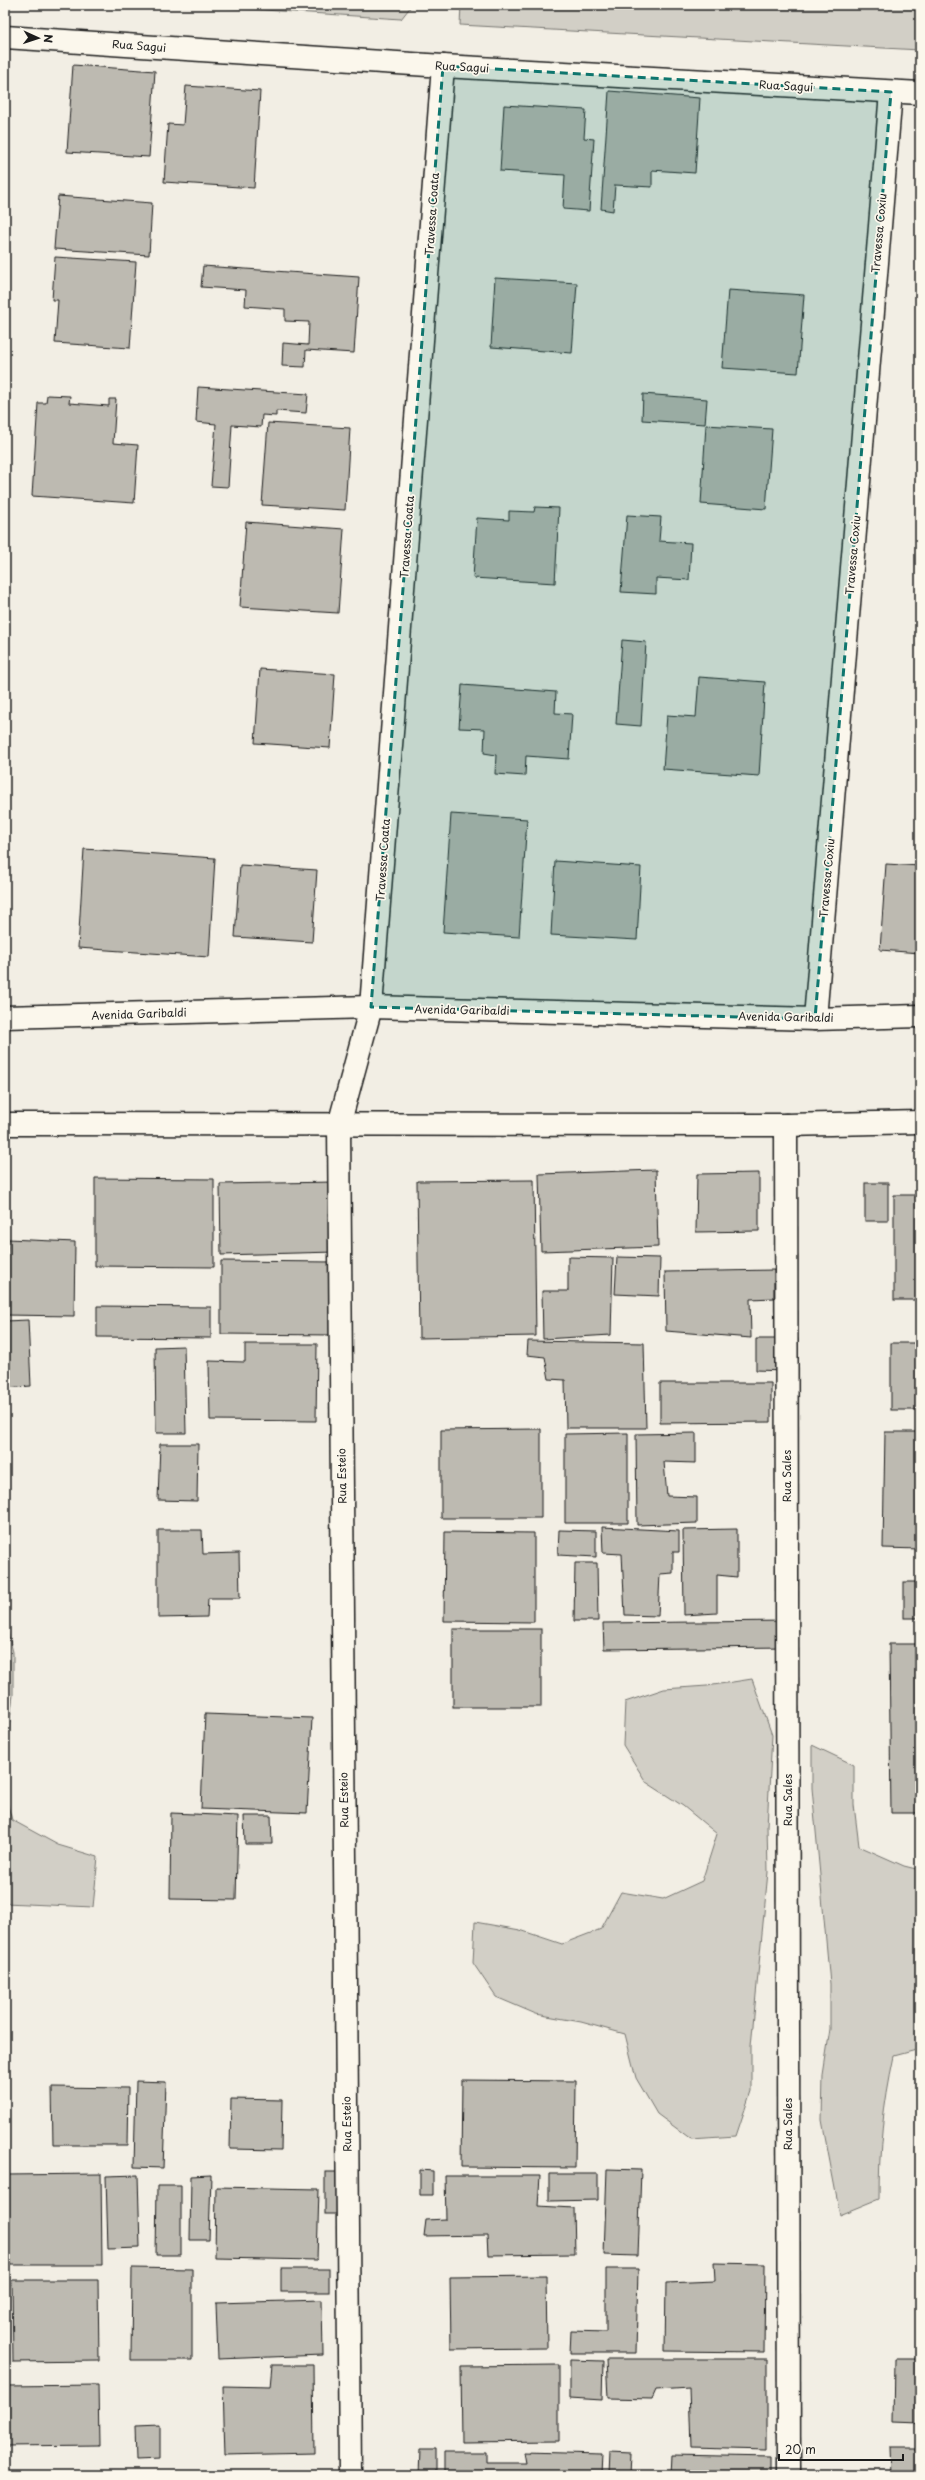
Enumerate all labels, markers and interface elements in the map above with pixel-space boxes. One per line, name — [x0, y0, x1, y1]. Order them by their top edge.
north arrow — [18, 18, 58, 58]
text: N — [40, 34, 57, 44]
street label: Rua Sagui — [111, 35, 167, 56]
street label: Rua Sagui — [435, 57, 490, 76]
street label: Rua Sagui — [759, 76, 814, 95]
street label: Travessa Coata — [420, 172, 443, 256]
street label: Travessa Coxiu — [867, 192, 890, 274]
street label: Travessa Coata — [395, 495, 418, 579]
street label: Travessa Coxiu — [841, 514, 864, 596]
street label: Travessa Coata — [371, 818, 394, 902]
street label: Travessa Coxiu — [815, 837, 838, 919]
street label: Avenida Garibaldi — [414, 1000, 510, 1019]
street label: Avenida Garibaldi — [91, 1003, 187, 1024]
street label: Avenida Garibaldi — [738, 1007, 834, 1026]
street label: Rua Esteio — [333, 1448, 350, 1504]
street label: Rua Sales — [778, 1450, 795, 1502]
street label: Rua Esteio — [335, 1772, 352, 1828]
street label: Rua Sales — [779, 1774, 796, 1826]
street label: Rua Esteio — [338, 2096, 355, 2152]
street label: Rua Sales — [779, 2098, 796, 2150]
scale bar — [779, 2436, 903, 2462]
text: 20 m — [785, 2440, 816, 2458]

